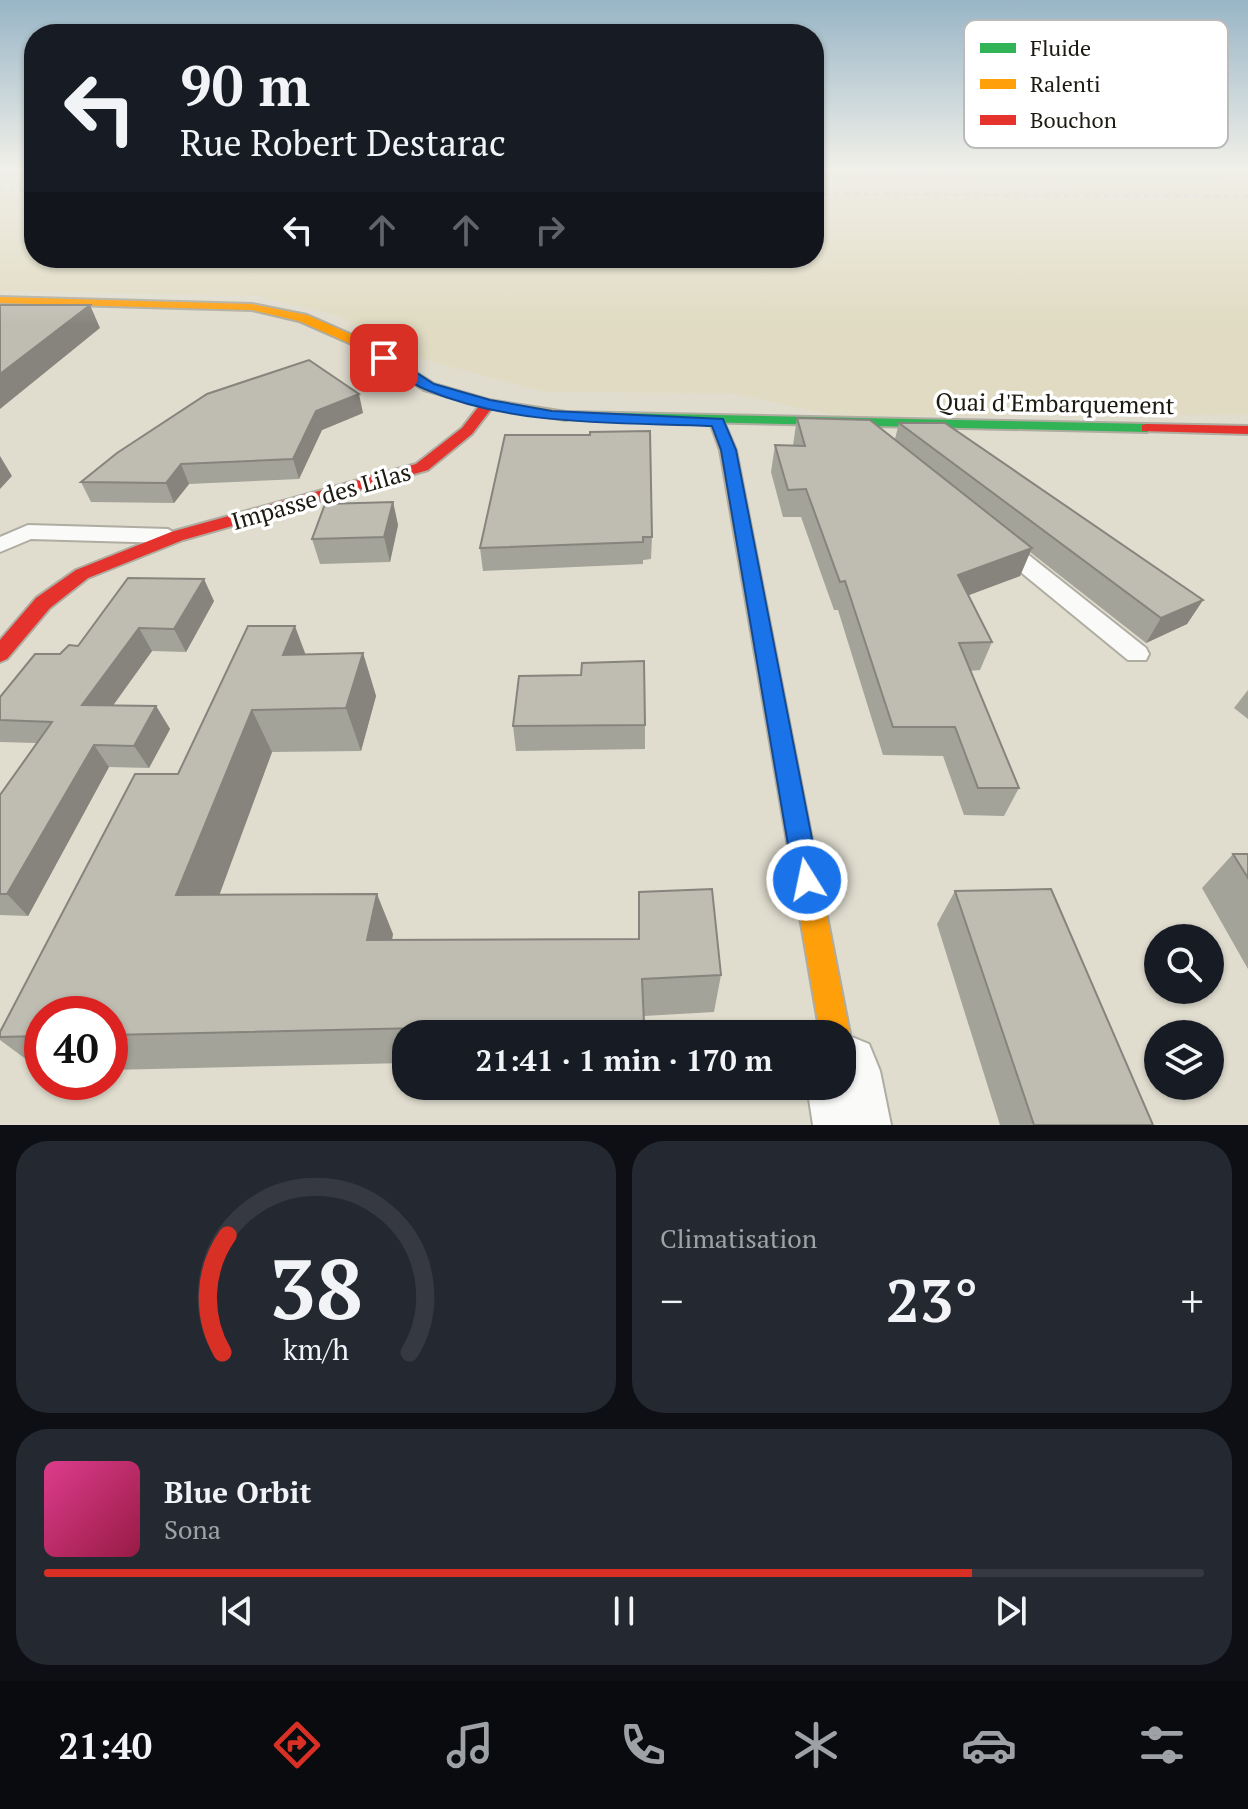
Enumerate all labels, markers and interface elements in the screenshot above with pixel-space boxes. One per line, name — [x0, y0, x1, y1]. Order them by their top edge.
legend — [964, 20, 1228, 148]
text: Fluide — [1030, 33, 1091, 62]
text: 90 m — [180, 48, 310, 122]
icon: left — [48, 56, 152, 160]
text: Ralenti — [1030, 69, 1101, 98]
text: Bouchon — [1030, 105, 1117, 134]
text: Rue Robert Destarac — [180, 119, 506, 166]
icon: left — [276, 208, 320, 252]
icon: ahead — [360, 208, 404, 252]
icon: ahead — [444, 208, 488, 252]
icon: right — [528, 208, 572, 252]
pin — [350, 324, 418, 392]
icon: arrive — [362, 336, 406, 380]
street label: Quai d'Embarquement — [935, 385, 1175, 421]
street label: Impasse des Lilas — [228, 455, 414, 537]
position arrow — [765, 838, 849, 922]
map controls — [1144, 924, 1224, 1100]
button: search — [1144, 924, 1224, 1004]
speed limit sign: 40 — [24, 996, 128, 1100]
button: layers — [1144, 1020, 1224, 1100]
text: 21:41 · 1 min · 170 m — [476, 1040, 772, 1080]
text: Climatisation — [660, 1221, 817, 1255]
text: 38 — [269, 1233, 363, 1343]
text: 23° — [886, 1260, 978, 1339]
text: − — [660, 1271, 683, 1330]
text: + — [1181, 1271, 1204, 1330]
text: km/h — [283, 1330, 349, 1368]
text: Blue Orbit — [164, 1472, 311, 1512]
text: Sona — [164, 1512, 221, 1546]
icon: previous — [215, 1589, 259, 1633]
icon: pause — [602, 1589, 646, 1633]
icon: next — [989, 1589, 1033, 1633]
icon: directions — [269, 1717, 325, 1773]
icon: music — [442, 1717, 498, 1773]
icon: phone — [615, 1717, 671, 1773]
icon: climate — [788, 1717, 844, 1773]
icon: car — [961, 1717, 1017, 1773]
icon: filters — [1134, 1717, 1190, 1773]
text: 21:40 — [58, 1722, 152, 1769]

